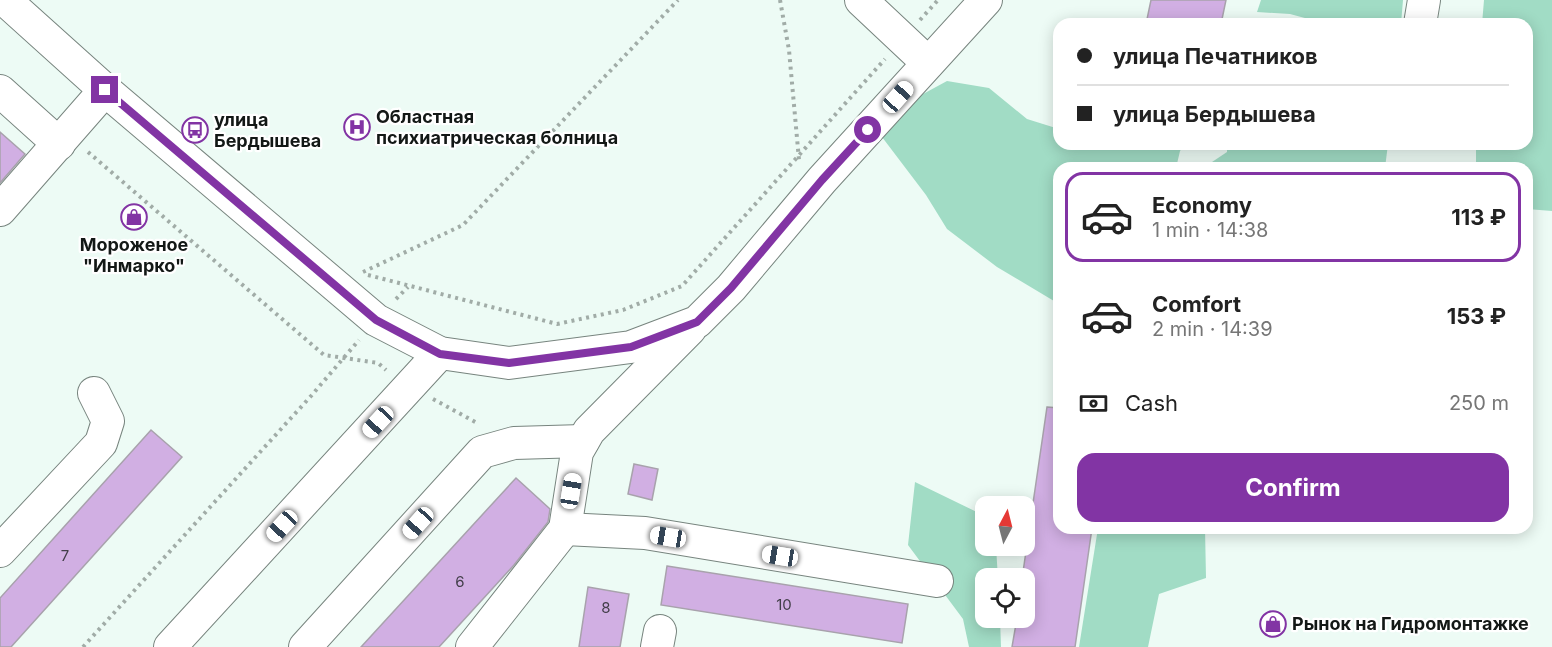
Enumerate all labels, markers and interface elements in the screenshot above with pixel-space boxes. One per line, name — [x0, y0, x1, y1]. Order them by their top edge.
text: улица Печатников — [1113, 43, 1318, 69]
route end — [91, 76, 118, 103]
car — [879, 78, 917, 116]
text: улица Бердышева — [1113, 101, 1316, 127]
place label: Областная психиатрическая болница — [376, 106, 618, 148]
place label: улица Бердышева — [214, 109, 321, 151]
hospital icon: Областная психиатрическая болница — [342, 112, 372, 142]
bus stop icon: улица Бердышева — [180, 115, 210, 145]
route start — [854, 116, 881, 143]
icon: car — [1080, 190, 1134, 244]
text: Economy — [1152, 192, 1252, 218]
shop icon: Мороженое "Инмарко" — [119, 202, 149, 232]
text: 113 ₽ — [1451, 204, 1506, 230]
text: 1 min · 14:38 — [1152, 218, 1269, 242]
place label: Мороженое "Инмарко" — [80, 234, 189, 276]
icon: car — [1080, 289, 1134, 343]
text: Comfort — [1152, 291, 1241, 317]
text: 153 ₽ — [1447, 303, 1506, 329]
text: 2 min · 14:39 — [1152, 317, 1273, 341]
icon: cash — [1077, 387, 1110, 420]
text: Cash — [1125, 390, 1178, 416]
text: 250 m — [1449, 391, 1509, 415]
car — [359, 403, 397, 441]
button: Confirm — [1077, 453, 1509, 522]
car — [559, 472, 583, 510]
north arrow — [975, 496, 1035, 556]
map controls — [975, 496, 1035, 628]
car — [399, 504, 437, 542]
car — [263, 507, 301, 545]
car — [649, 525, 687, 549]
car — [761, 544, 799, 568]
house number: 7 — [61, 546, 69, 565]
button: locate — [975, 568, 1035, 628]
house number: 6 — [455, 572, 465, 591]
house number: 10 — [776, 595, 792, 614]
house number: 8 — [601, 598, 611, 617]
shop icon: Рынок на Гидромонтажке — [1258, 609, 1288, 639]
place label: Рынок на Гидромонтажке — [1292, 613, 1529, 634]

